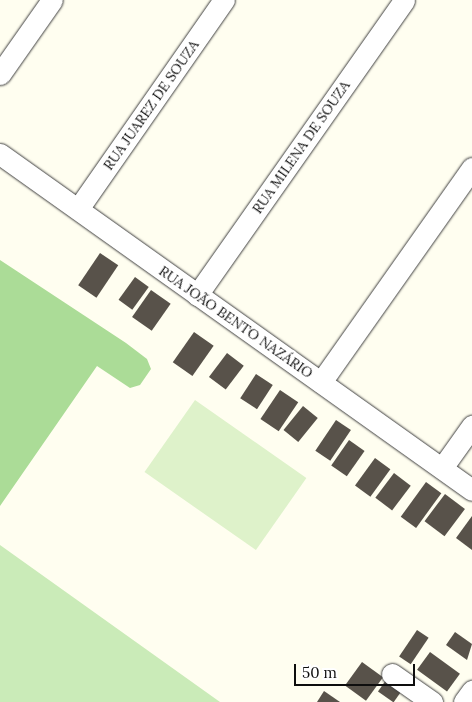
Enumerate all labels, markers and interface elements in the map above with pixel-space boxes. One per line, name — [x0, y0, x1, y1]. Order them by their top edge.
street label: RUA JUAREZ DE SOUZA — [100, 37, 202, 173]
street label: RUA MILENA DE SOUZA — [249, 77, 353, 217]
street label: RUA JOÃO BENTO NAZÁRIO — [156, 262, 316, 382]
scale bar — [297, 654, 418, 686]
text: 50 m — [302, 663, 337, 682]

